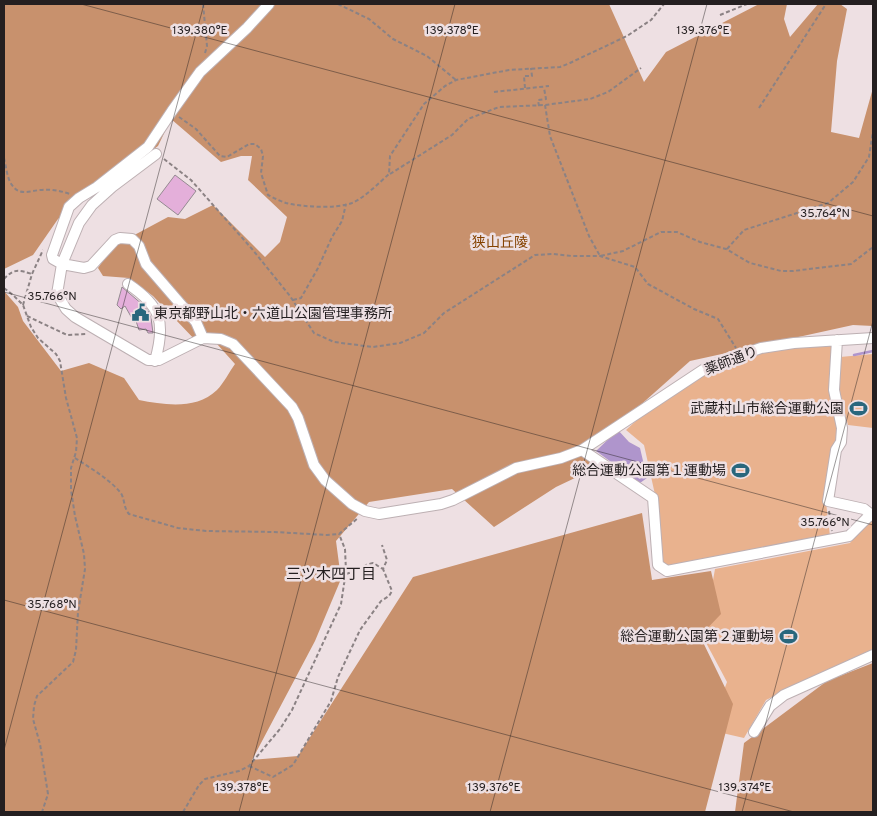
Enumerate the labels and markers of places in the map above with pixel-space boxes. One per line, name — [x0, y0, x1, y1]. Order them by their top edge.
public building icon: 東京都野山北・六道山公園管理事務所 — [130, 303, 150, 323]
place label: 東京都野山北・六道山公園管理事務所 — [154, 305, 392, 323]
sports icon: 武蔵村山市総合運動公園 — [848, 398, 868, 418]
place label: 武蔵村山市総合運動公園 — [690, 400, 844, 418]
sports icon: 総合運動公園第１運動場 — [730, 460, 750, 480]
place label: 総合運動公園第１運動場 — [572, 462, 726, 480]
sports icon: 総合運動公園第２運動場 — [778, 626, 798, 646]
place label: 総合運動公園第２運動場 — [620, 628, 774, 646]

